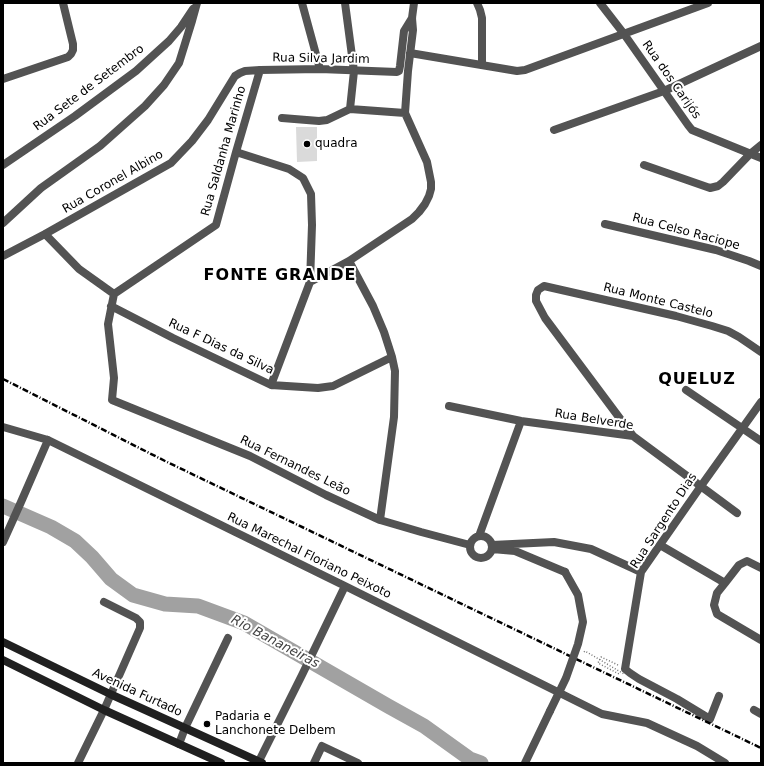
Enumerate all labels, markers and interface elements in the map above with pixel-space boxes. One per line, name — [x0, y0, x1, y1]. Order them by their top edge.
street label: Rua dos Carijós — [639, 38, 703, 122]
street label: Rua Sete de Setembro — [31, 42, 147, 134]
street label: Rua Silva Jardim — [272, 51, 370, 67]
street label: Rua Saldanha Marinho — [199, 84, 249, 218]
place label: quadra — [315, 137, 357, 151]
marker: quadra — [302, 139, 312, 149]
street label: Rua Coronel Albino — [60, 147, 166, 217]
street label: Rua Celso Raciope — [631, 211, 741, 253]
district label: FONTE GRANDE — [204, 266, 356, 286]
street label: Rua Monte Castelo — [602, 280, 714, 322]
street label: Rua F Dias da Silva — [166, 316, 276, 378]
district label: QUELUZ — [658, 370, 736, 390]
street label: Rua Belverde — [554, 407, 634, 433]
street label: Rua Fernandes Leão — [237, 433, 353, 499]
street label: Rua Sargento Dias — [628, 471, 700, 571]
street label: Rua Marechal Floriano Peixoto — [225, 510, 393, 602]
water label: Rio Bananeiras — [228, 612, 322, 672]
street label: Avenida Furtado — [90, 666, 184, 720]
place label: Padaria e Lanchonete Delbem — [215, 710, 336, 738]
marker: Padaria e Lanchonete Delbem — [202, 719, 212, 729]

